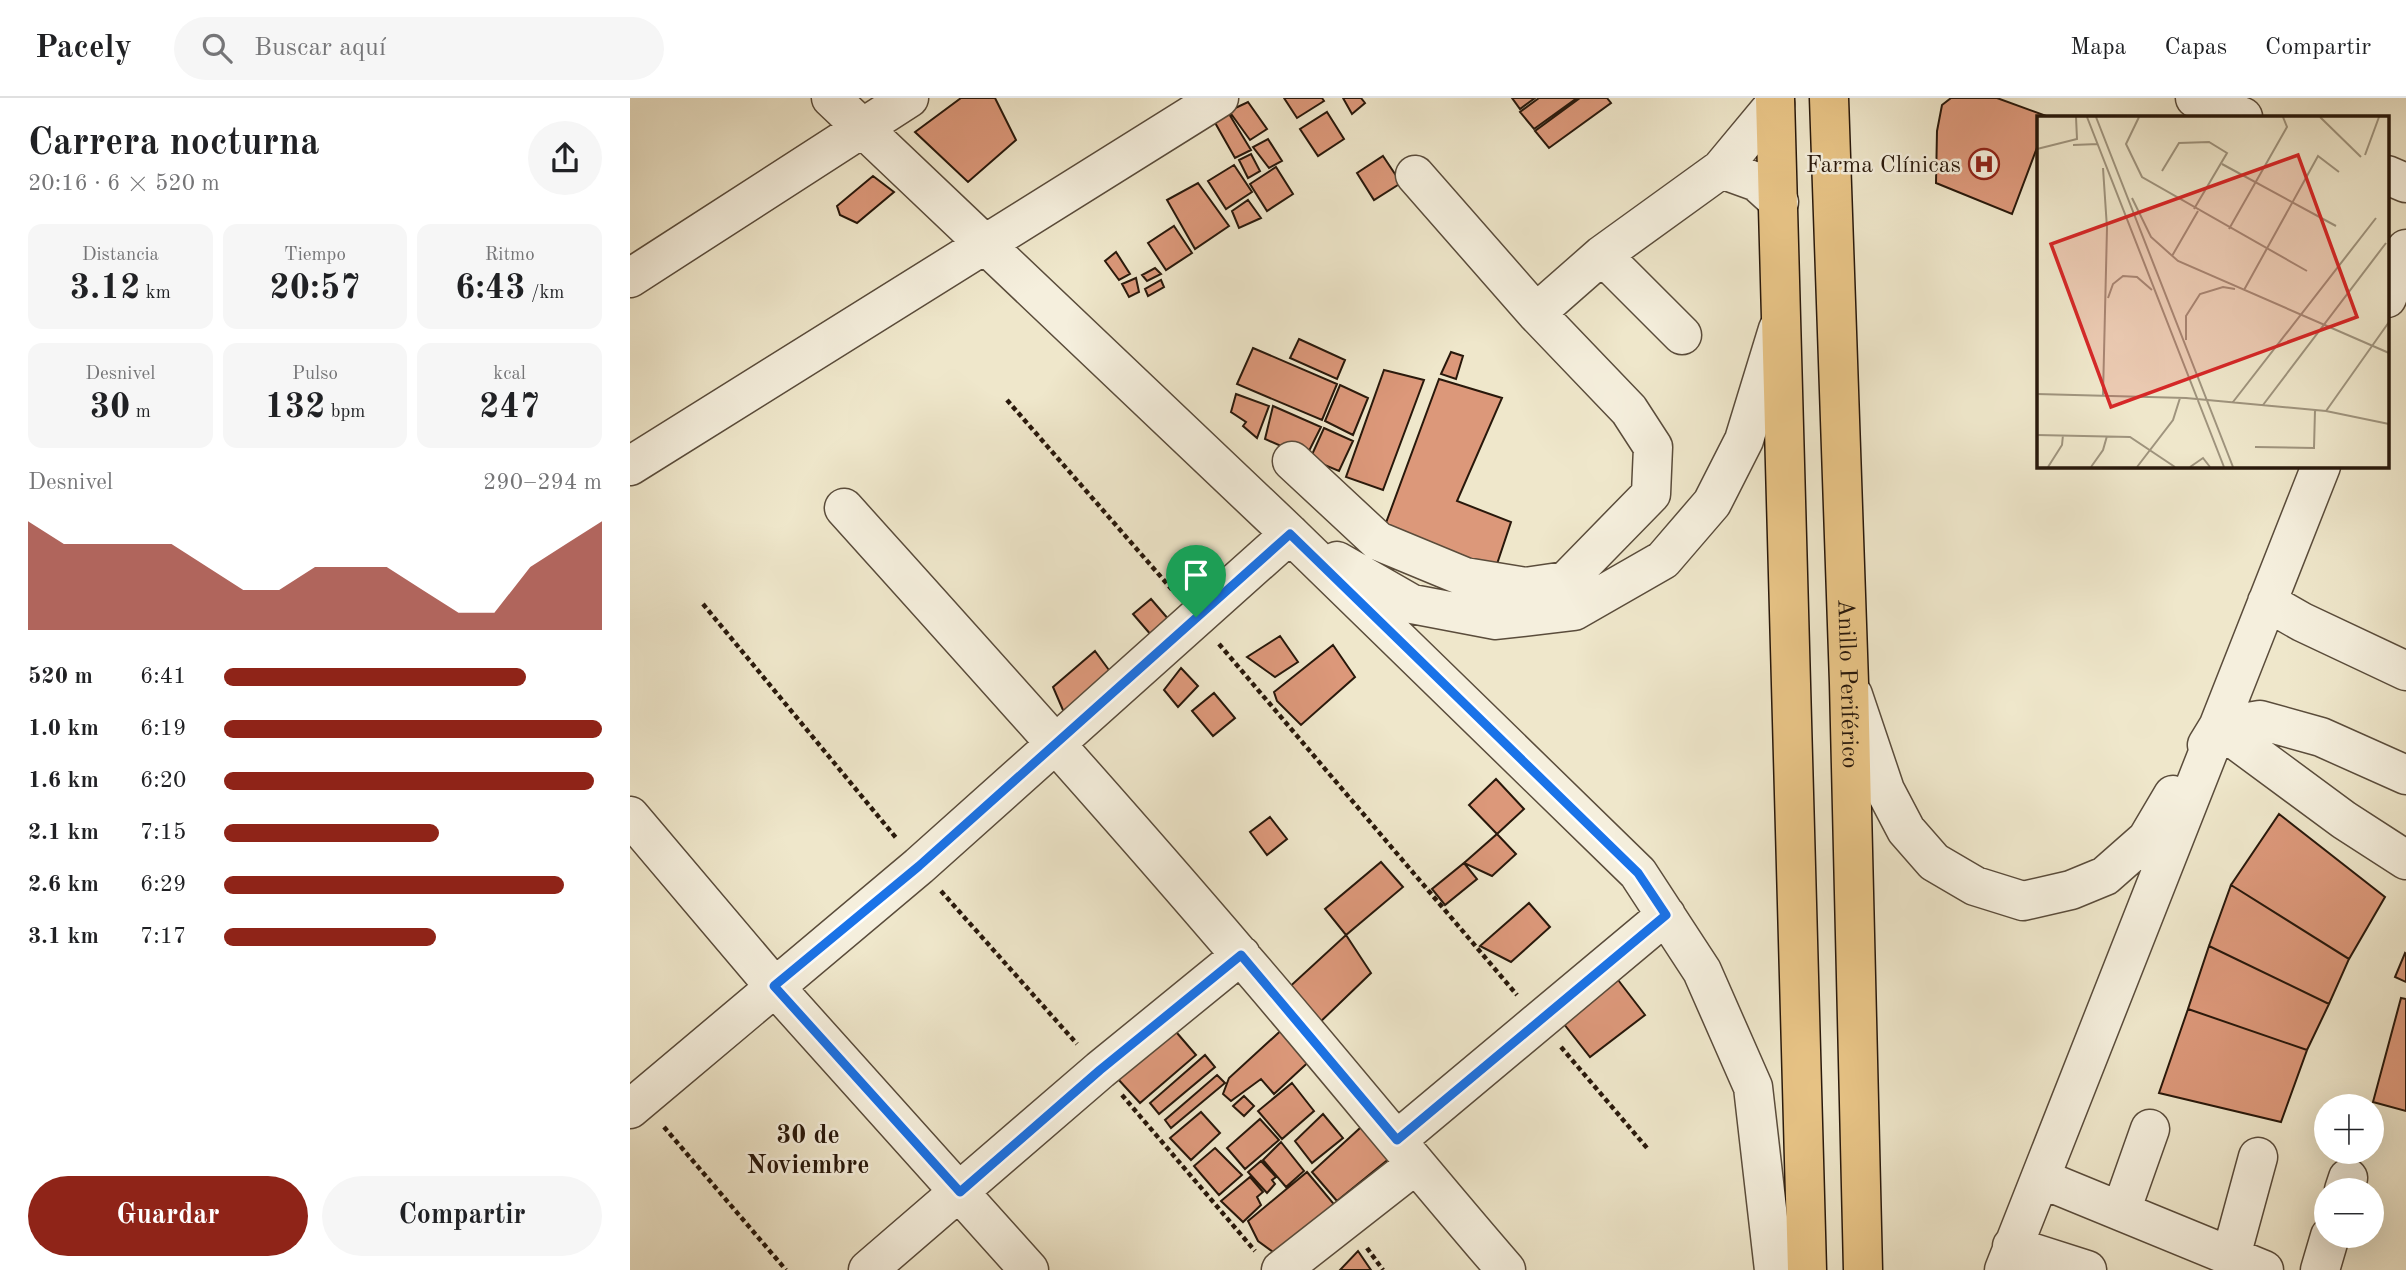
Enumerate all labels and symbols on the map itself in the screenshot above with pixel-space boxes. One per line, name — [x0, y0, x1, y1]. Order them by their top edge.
inset map — [2037, 116, 2388, 467]
hospital icon: Farma Clínicas — [1967, 147, 2001, 181]
place label: Farma Clínicas — [1806, 154, 1961, 178]
pin — [1166, 545, 1226, 617]
street label: Anillo Periférico — [1832, 599, 1861, 769]
district label: 30 de Noviembre — [746, 1123, 870, 1179]

